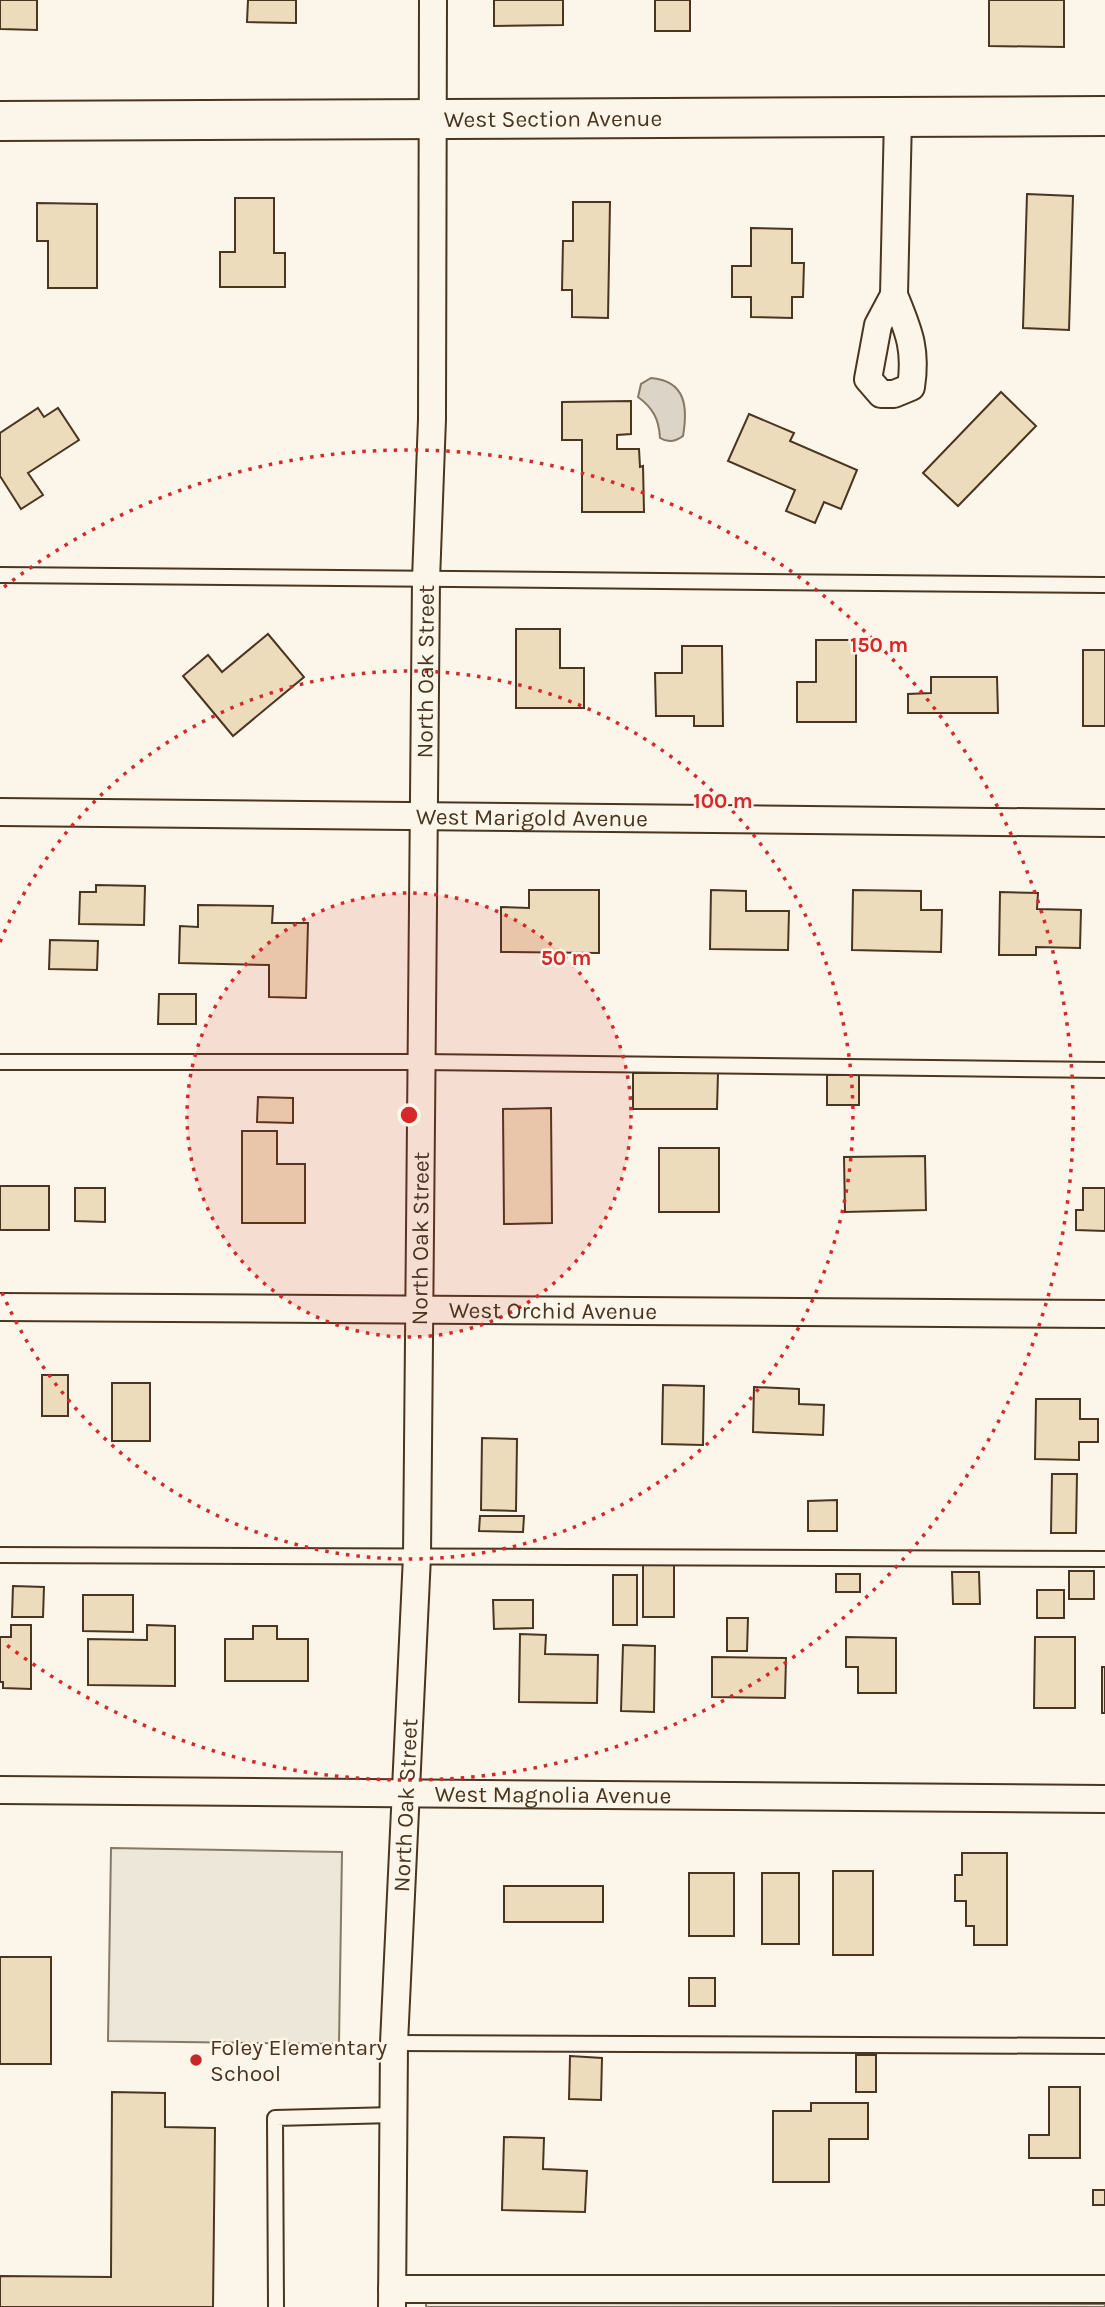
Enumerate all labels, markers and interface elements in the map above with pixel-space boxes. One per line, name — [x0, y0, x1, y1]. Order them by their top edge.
street label: West Section Avenue — [444, 105, 662, 132]
street label: North Oak Street — [411, 584, 439, 759]
text: 150 m — [850, 633, 908, 657]
text: 100 m — [693, 789, 753, 813]
street label: West Marigold Avenue — [416, 803, 648, 832]
text: 50 m — [541, 946, 591, 970]
centre of rings — [397, 1103, 421, 1127]
street label: North Oak Street — [406, 1151, 434, 1326]
street label: West Orchid Avenue — [449, 1296, 657, 1325]
street label: North Oak Street — [388, 1717, 423, 1893]
street label: West Magnolia Avenue — [435, 1780, 671, 1809]
place label: Foley Elementary School — [210, 2034, 387, 2087]
marker: Foley Elementary School — [188, 2052, 204, 2068]

